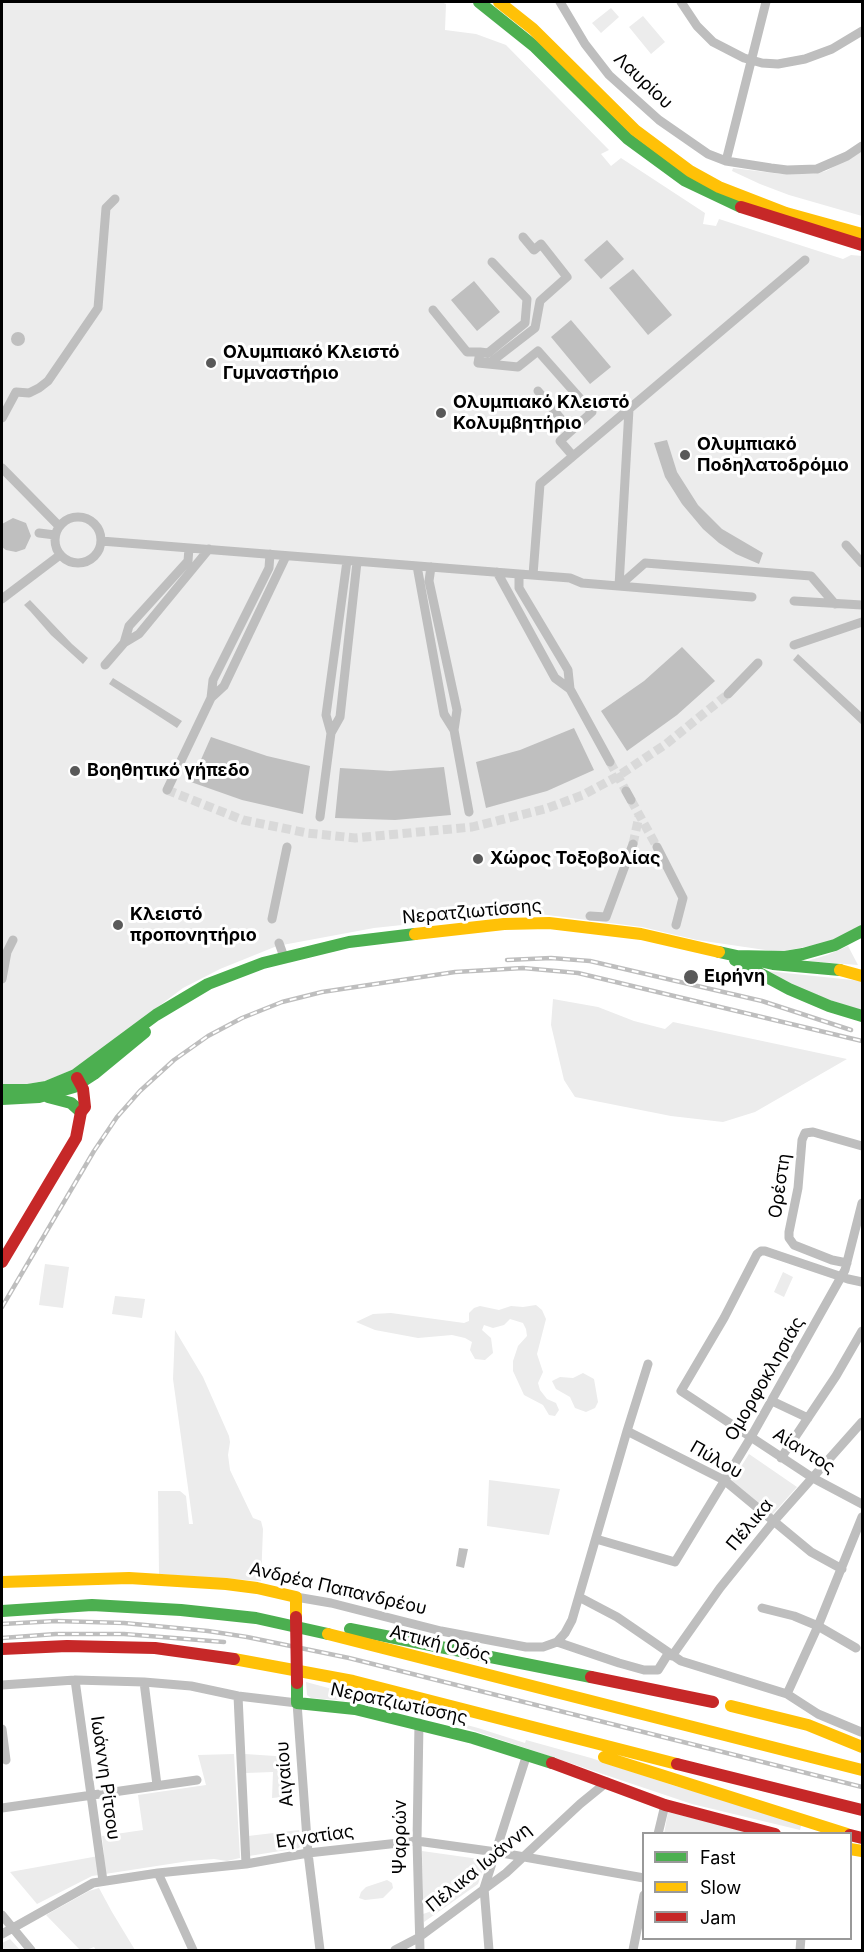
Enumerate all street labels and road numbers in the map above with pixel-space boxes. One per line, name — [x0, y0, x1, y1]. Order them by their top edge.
street label: Λαυρίου — [609, 48, 677, 114]
street label: Νερατζιωτίσσης — [401, 895, 543, 929]
street label: Ορέστη — [765, 1152, 795, 1220]
street label: Ομορφοκλησιάς — [721, 1313, 809, 1445]
street label: Αίαντος — [769, 1423, 839, 1479]
street label: Πύλου — [686, 1436, 746, 1484]
street label: Πέλικα — [722, 1495, 778, 1555]
street label: Ανδρέα Παπανδρέου — [247, 1558, 429, 1620]
street label: Αττική Οδός — [387, 1621, 493, 1667]
street label: Νερατζιωτίσσης — [328, 1679, 470, 1729]
street label: Ιωάννη Ρίτσου — [86, 1715, 124, 1841]
street label: Αιγαίου — [272, 1740, 298, 1808]
street label: Ψαρρών — [390, 1800, 412, 1874]
street label: Πέλικα Ιωάννη — [422, 1819, 536, 1917]
street label: Εγνατίας — [275, 1821, 355, 1853]

